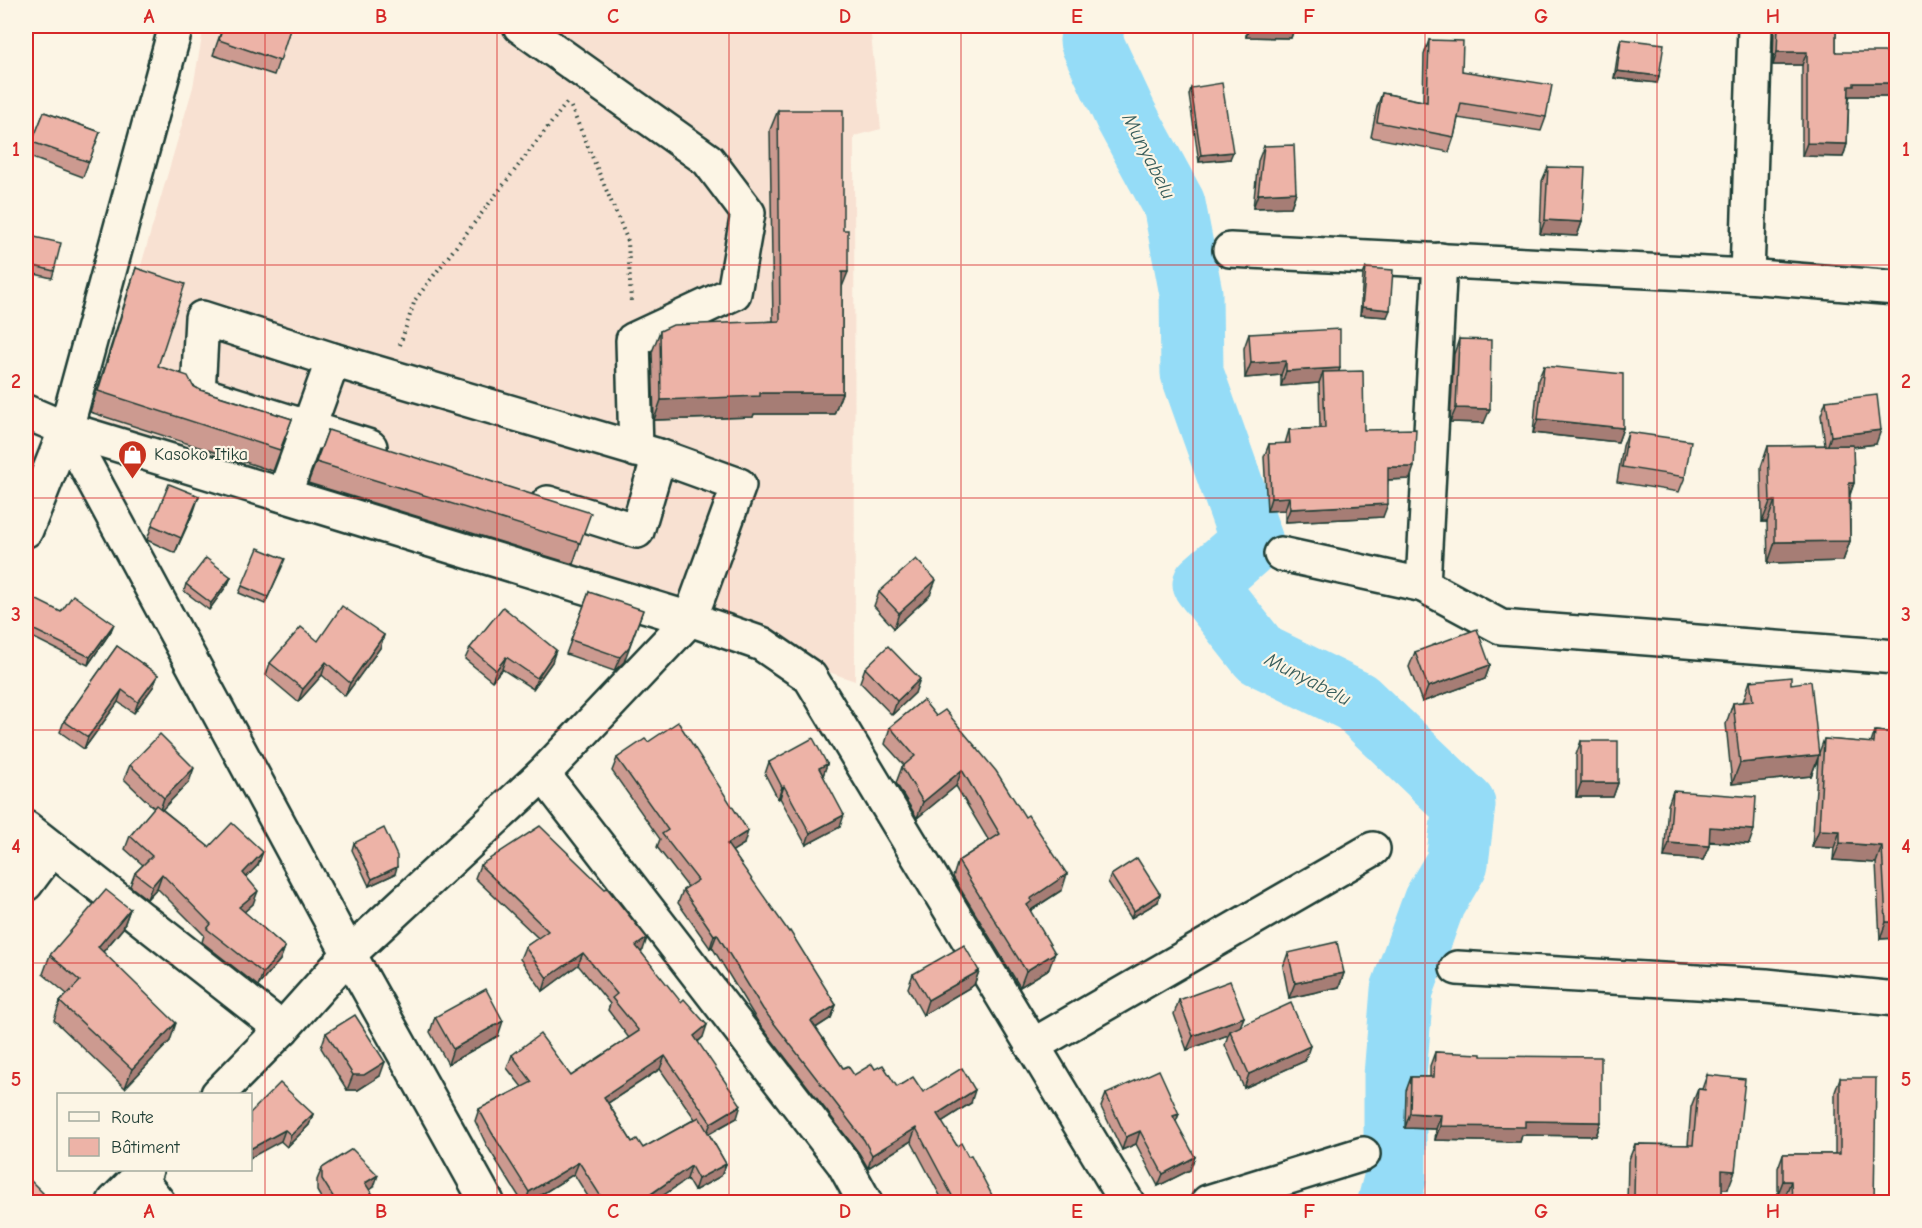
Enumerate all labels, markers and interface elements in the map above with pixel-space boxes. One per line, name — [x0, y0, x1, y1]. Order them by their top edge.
text: A — [143, 5, 155, 28]
text: B — [375, 5, 387, 28]
text: C — [607, 5, 619, 28]
text: D — [839, 5, 851, 28]
text: E — [1071, 5, 1083, 28]
text: F — [1303, 5, 1315, 28]
text: G — [1534, 5, 1548, 28]
text: H — [1766, 5, 1780, 28]
water label: Munyabelu — [1117, 108, 1180, 203]
text: 1 — [12, 138, 20, 161]
text: 1 — [1902, 138, 1910, 161]
text: 2 — [11, 370, 21, 393]
text: 2 — [1901, 370, 1911, 393]
shop icon: Kasoko Itika — [117, 438, 149, 480]
place label: Kasoko Itika — [154, 444, 248, 465]
text: 3 — [11, 603, 21, 626]
text: 3 — [1901, 603, 1911, 626]
water label: Munyabelu — [1260, 647, 1355, 710]
text: 4 — [11, 835, 21, 858]
text: 4 — [1901, 835, 1911, 858]
text: 5 — [11, 1068, 21, 1091]
text: 5 — [1901, 1068, 1911, 1091]
legend — [57, 1093, 252, 1171]
text: Route — [111, 1107, 154, 1128]
text: Bâtiment — [111, 1137, 181, 1158]
text: A — [143, 1200, 155, 1223]
text: B — [375, 1200, 387, 1223]
text: C — [607, 1200, 619, 1223]
text: D — [839, 1200, 851, 1223]
text: E — [1071, 1200, 1083, 1223]
text: F — [1303, 1200, 1315, 1223]
text: G — [1534, 1200, 1548, 1223]
text: H — [1766, 1200, 1780, 1223]

